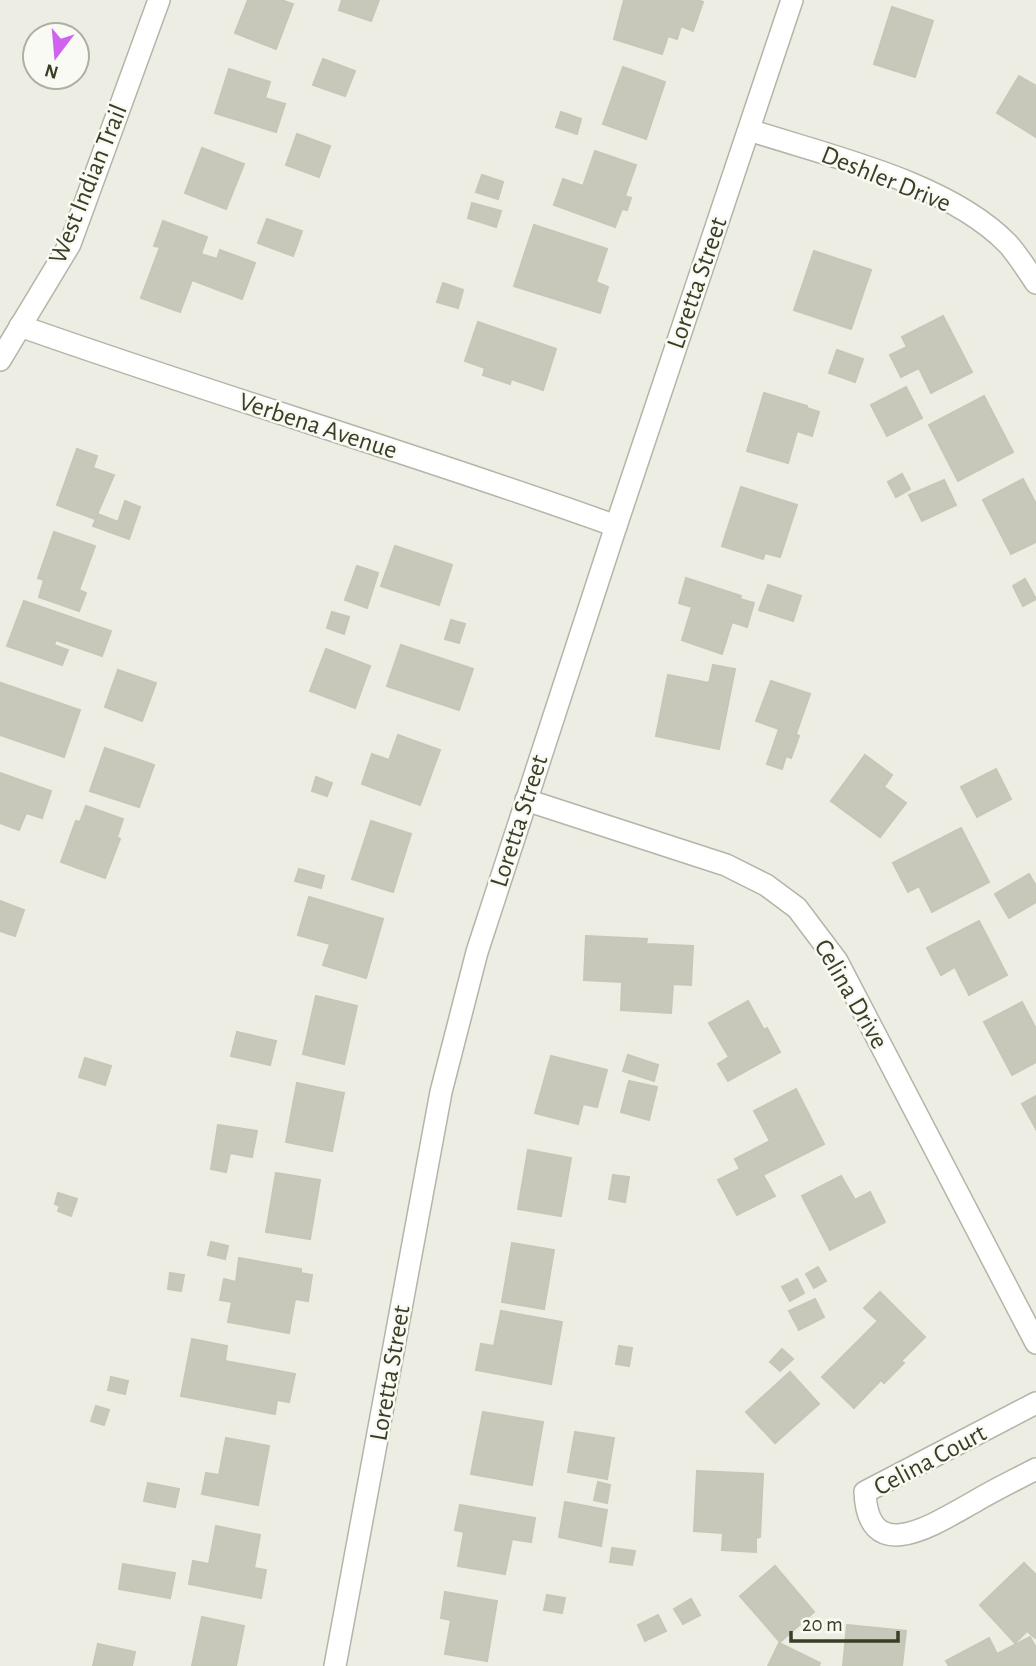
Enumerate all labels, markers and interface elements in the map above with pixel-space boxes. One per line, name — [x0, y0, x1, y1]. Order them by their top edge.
north arrow — [21, 21, 91, 91]
text: N — [43, 60, 61, 82]
street label: West Indian Trail — [44, 101, 132, 267]
street label: Deshler Drive — [818, 141, 954, 217]
street label: Loretta Street — [662, 214, 732, 352]
street label: Verbena Avenue — [236, 388, 400, 464]
street label: Loretta Street — [485, 752, 553, 890]
street label: Celina Drive — [809, 935, 893, 1053]
street label: Loretta Street — [365, 1303, 415, 1443]
street label: Celina Court — [870, 1420, 990, 1500]
scale bar — [791, 1600, 898, 1644]
text: 20 m — [802, 1614, 843, 1635]

